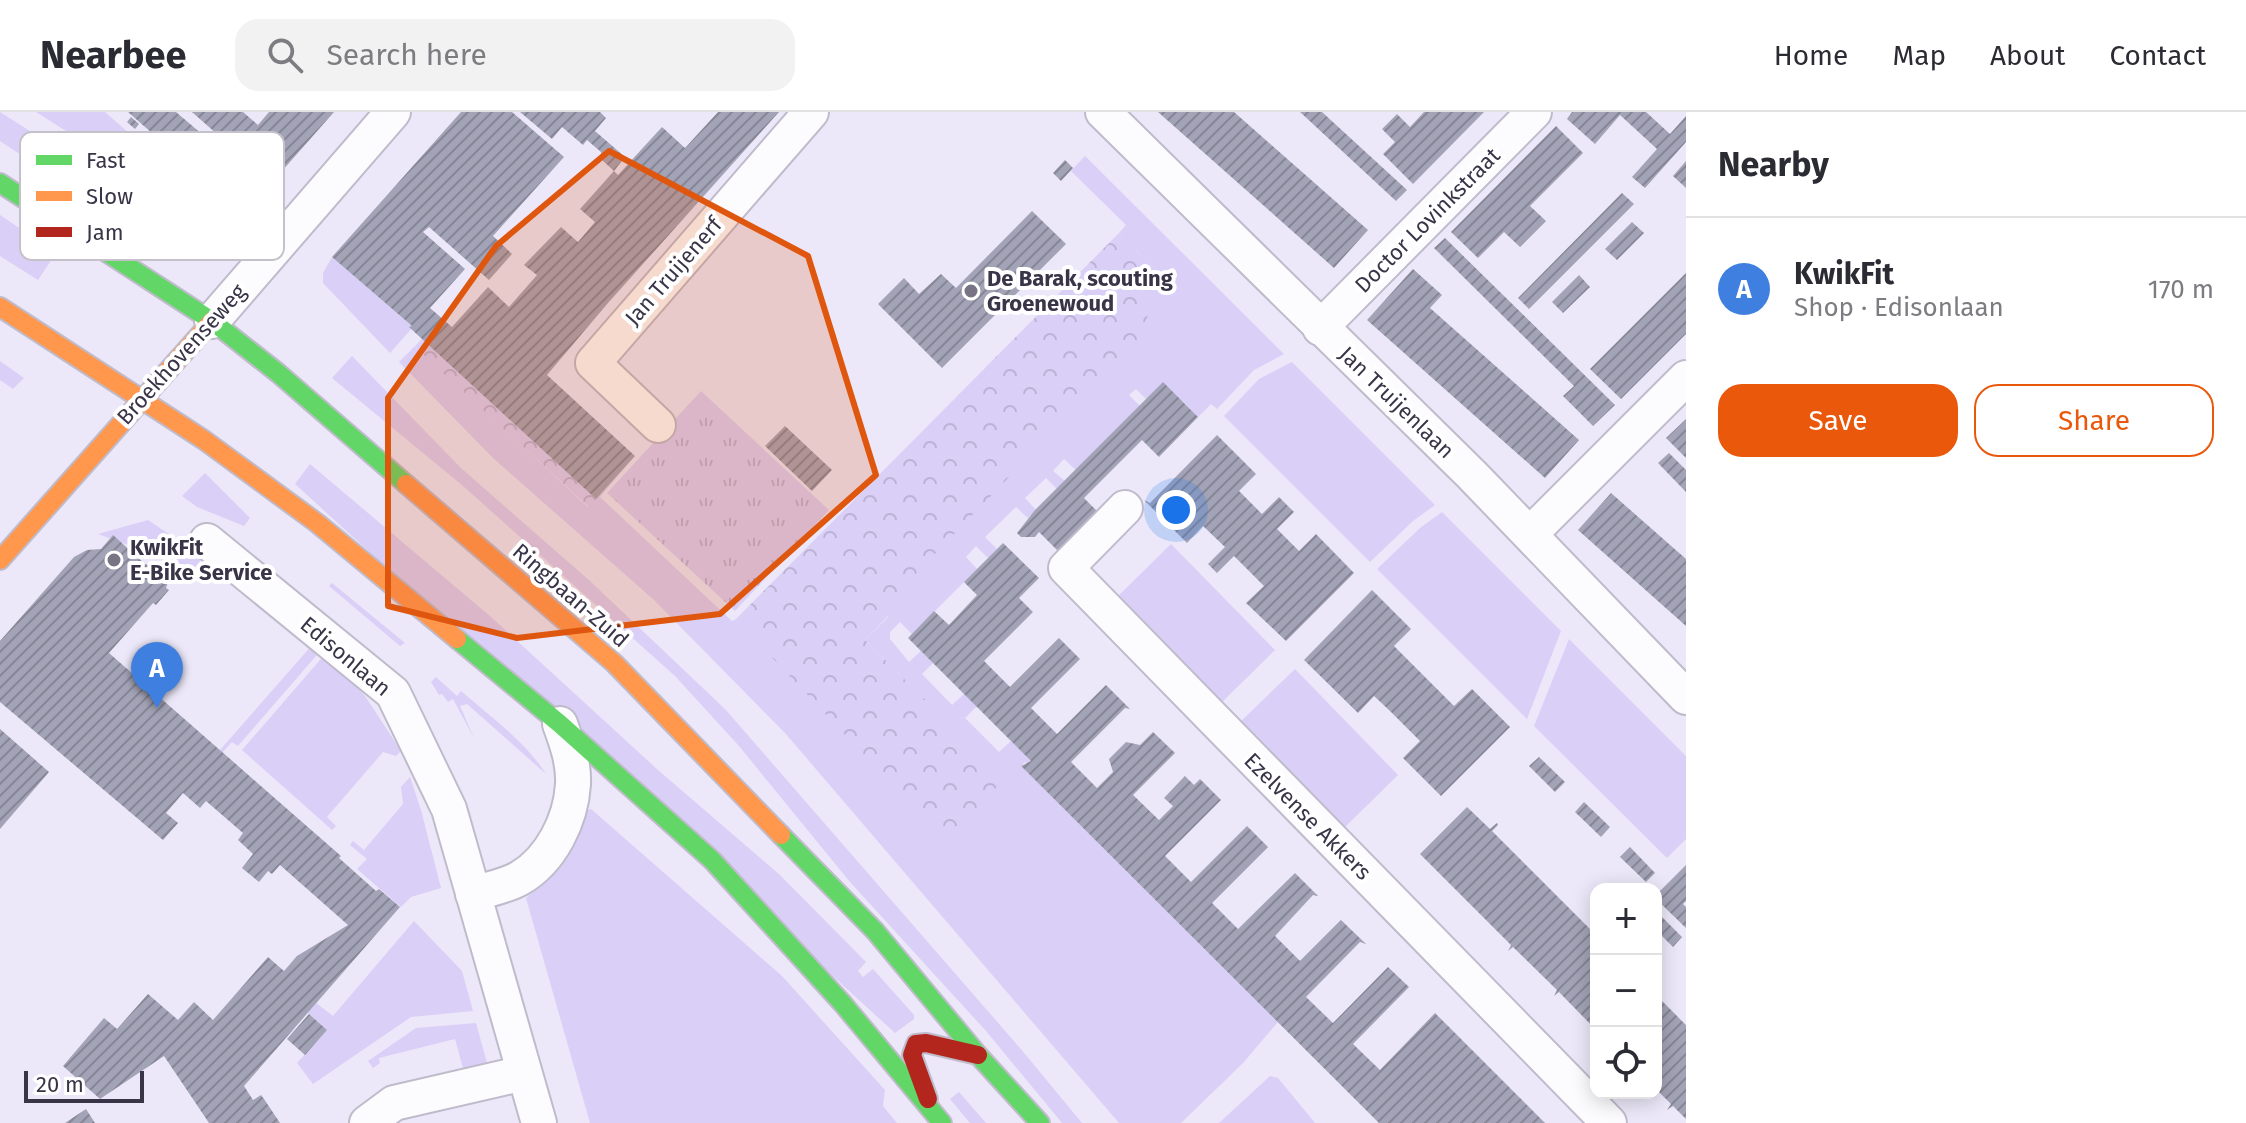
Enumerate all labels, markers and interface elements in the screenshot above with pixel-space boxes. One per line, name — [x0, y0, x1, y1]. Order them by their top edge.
search box — [235, 19, 795, 91]
text: Nearbee — [40, 32, 187, 78]
icon: search — [263, 33, 307, 77]
text: Search here — [327, 37, 487, 73]
text: Home — [1774, 39, 1848, 72]
text: Map — [1892, 39, 1946, 72]
text: About — [1990, 39, 2065, 72]
text: Contact — [2109, 39, 2206, 72]
legend — [20, 132, 284, 260]
street label: Doctor Lovinkstraat — [1349, 142, 1506, 299]
text: Nearby — [1718, 144, 1829, 185]
text: Fast — [86, 147, 126, 174]
text: Slow — [86, 183, 133, 210]
street label: Jan Truijenerf — [619, 210, 729, 331]
text: Jam — [86, 219, 124, 246]
text: KwikFit — [1794, 256, 1894, 292]
place label: De Barak, scouting Groenewoud — [987, 265, 1174, 317]
text: A — [1736, 274, 1752, 305]
text: 170 m — [2148, 274, 2214, 305]
street label: Broekhovenseweg — [111, 278, 252, 430]
marker: De Barak, scouting Groenewoud — [962, 282, 980, 300]
text: Shop · Edisonlaan — [1794, 292, 2004, 323]
street label: Jan Truijenlaan — [1333, 341, 1460, 464]
button: Save — [1718, 384, 1958, 457]
button: Share — [1974, 384, 2214, 457]
your location — [1156, 490, 1196, 530]
place label: KwikFit E-Bike Service — [130, 534, 272, 586]
street label: Ringbaan-Zuid — [507, 538, 634, 653]
marker: KwikFit E-Bike Service — [105, 551, 123, 569]
street label: Edisonlaan — [295, 611, 396, 702]
pin: A — [131, 642, 183, 708]
street label: Ezelvense Akkers — [1239, 747, 1377, 885]
map controls — [1590, 883, 1662, 1099]
button: + — [1590, 883, 1662, 955]
button: − — [1590, 955, 1662, 1027]
button: locate — [1590, 1027, 1662, 1099]
scale bar — [24, 1067, 144, 1103]
text: 20 m — [36, 1071, 84, 1098]

